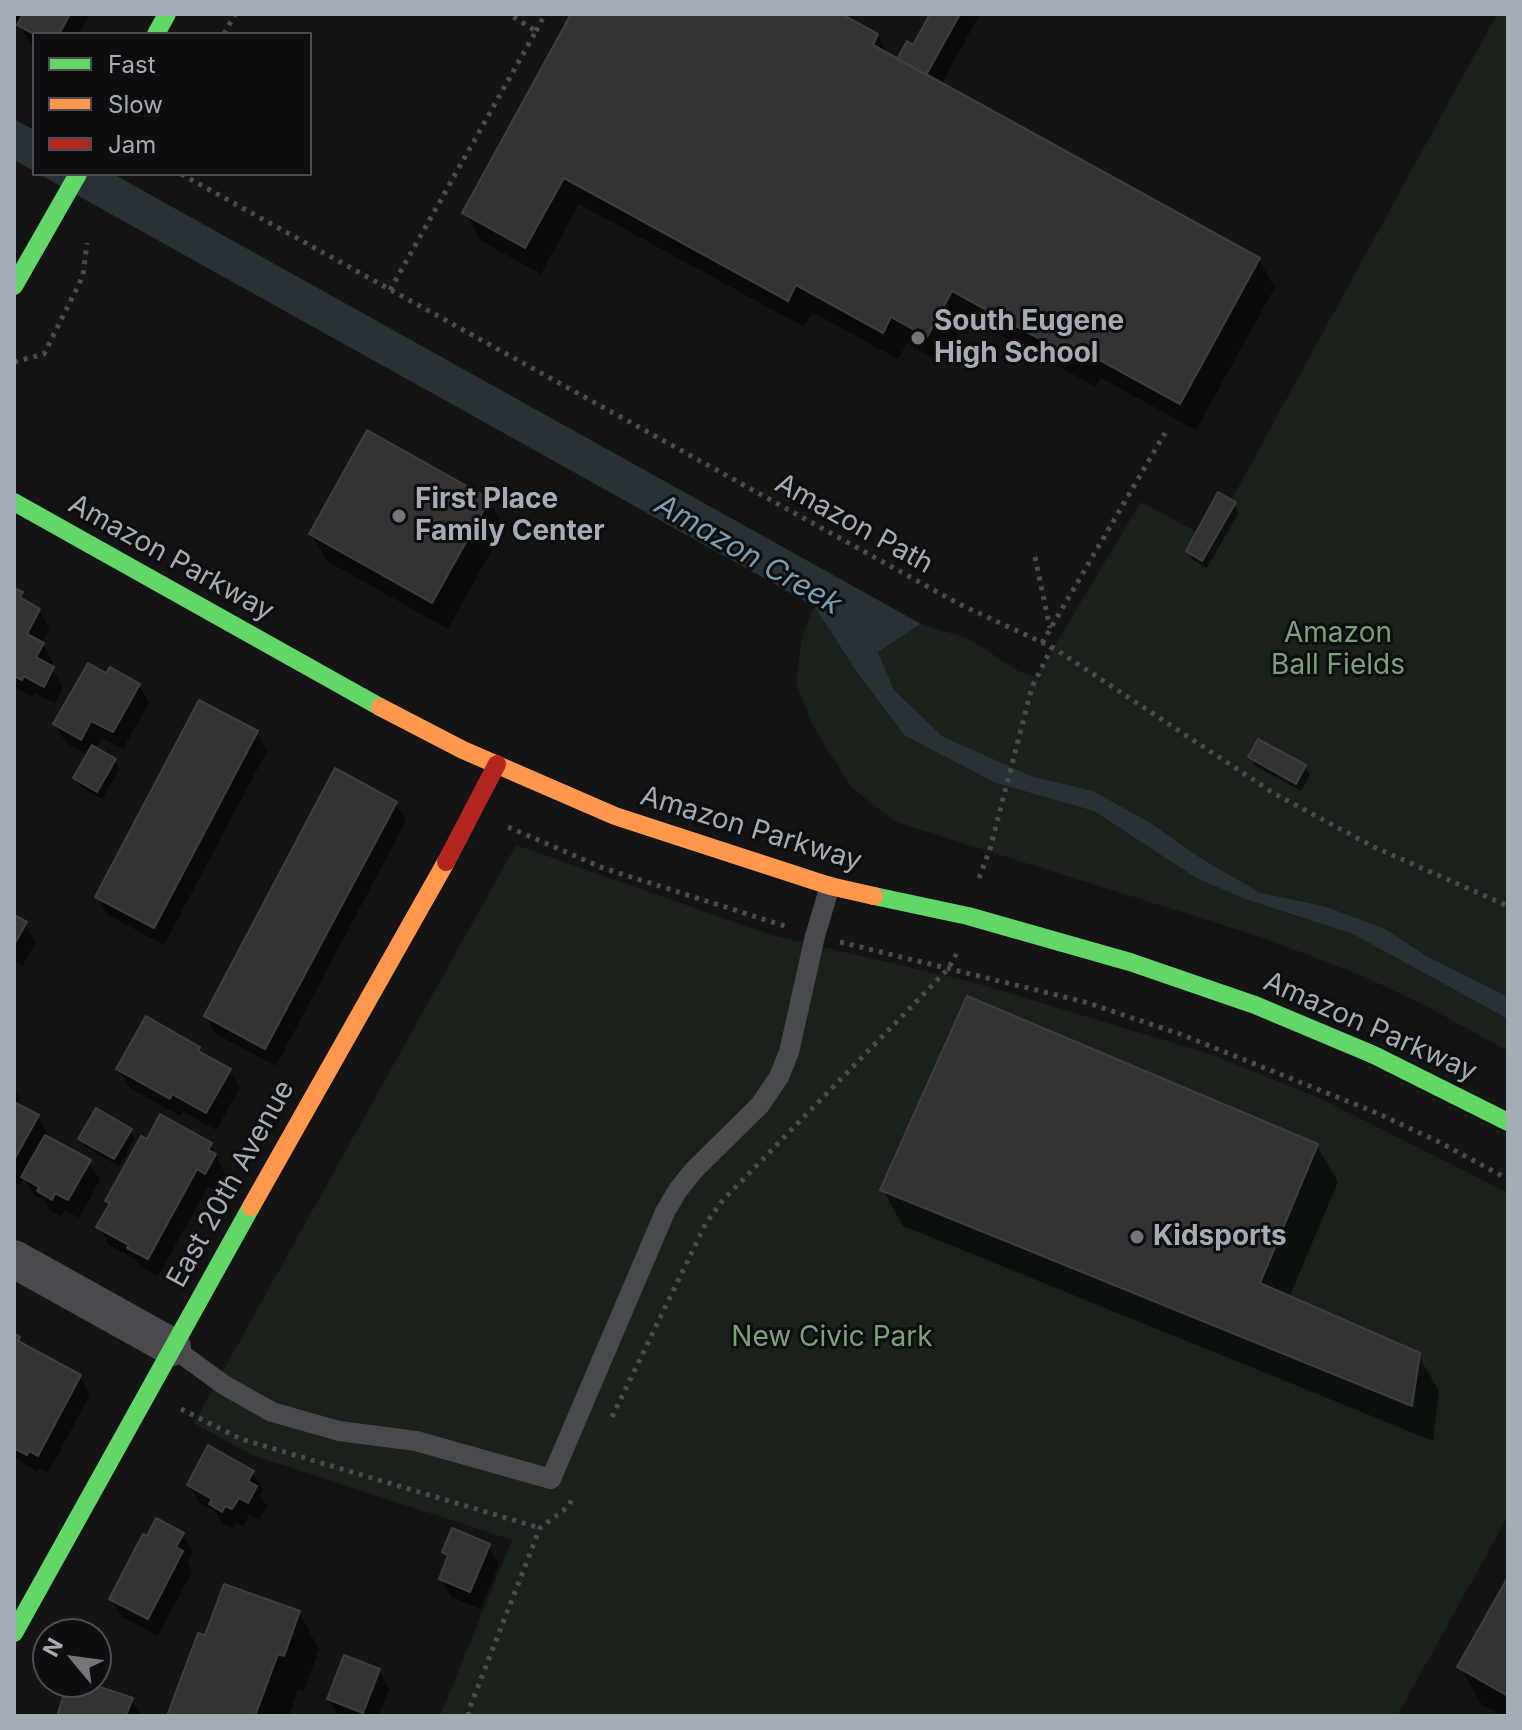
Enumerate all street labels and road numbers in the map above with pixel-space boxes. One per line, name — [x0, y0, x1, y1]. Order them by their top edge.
street label: Amazon Path — [769, 467, 939, 581]
street label: Amazon Parkway — [62, 488, 280, 628]
street label: Amazon Parkway — [636, 779, 866, 879]
street label: Amazon Parkway — [1258, 965, 1482, 1089]
street label: East 20th Avenue — [160, 1075, 302, 1293]

